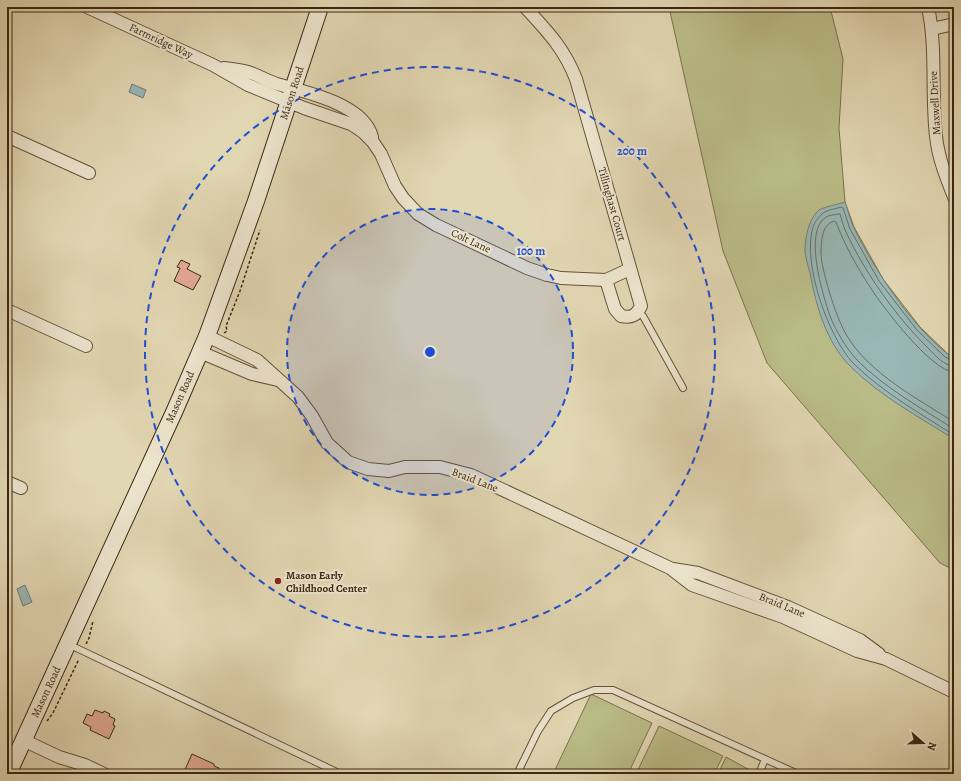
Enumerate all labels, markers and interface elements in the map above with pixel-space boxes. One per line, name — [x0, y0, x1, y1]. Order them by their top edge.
street label: Farmridge Way — [127, 20, 195, 62]
street label: Mason Road — [276, 64, 308, 122]
street label: Maxwell Drive — [926, 70, 944, 136]
text: 200 m — [617, 143, 647, 159]
street label: Tillinghast Court — [594, 165, 630, 243]
street label: Colt Lane — [449, 225, 493, 257]
text: 100 m — [517, 243, 545, 259]
centre of rings — [423, 345, 437, 359]
street label: Mason Road — [162, 369, 198, 425]
street label: Braid Lane — [450, 464, 500, 496]
place label: Mason Early Childhood Center — [286, 568, 368, 596]
marker: Mason Early Childhood Center — [273, 576, 283, 586]
street label: Braid Lane — [757, 589, 807, 621]
street label: Mason Road — [28, 664, 65, 720]
north arrow — [903, 723, 943, 763]
text: N — [924, 740, 940, 753]

